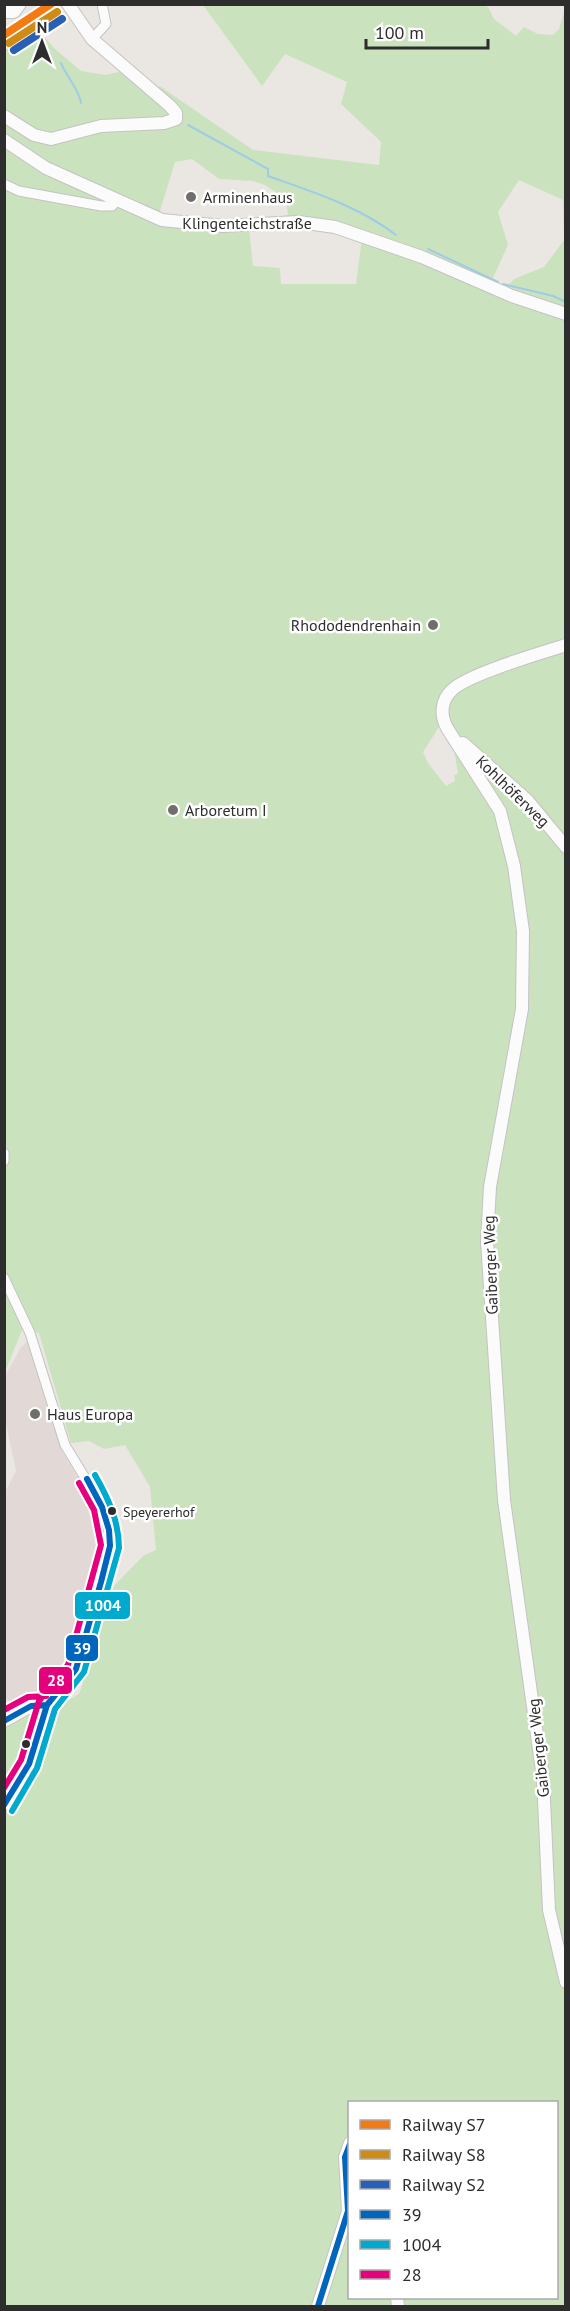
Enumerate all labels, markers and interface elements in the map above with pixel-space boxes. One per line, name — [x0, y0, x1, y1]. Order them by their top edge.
north arrow — [12, 12, 72, 72]
scale bar — [366, 12, 488, 50]
text: N — [37, 17, 47, 37]
text: 100 m — [375, 21, 424, 44]
place label: Arminenhaus — [203, 187, 293, 207]
marker: Arminenhaus — [184, 190, 198, 204]
street label: Klingenteichstraße — [182, 213, 312, 233]
place label: Rhododendrenhain — [291, 615, 421, 635]
marker: Rhododendrenhain — [426, 618, 440, 632]
street label: Kohlhöferweg — [472, 751, 554, 831]
place label: Arboretum I — [185, 800, 267, 820]
marker: Arboretum I — [166, 803, 180, 817]
street label: Gaiberger Weg — [478, 1215, 502, 1315]
place label: Haus Europa — [47, 1404, 133, 1424]
marker: Haus Europa — [28, 1407, 42, 1421]
place label: Speyererhof — [123, 1503, 195, 1521]
marker: Speyererhof — [106, 1505, 118, 1517]
line badge: 1004 — [74, 1591, 131, 1620]
text: 1004 — [85, 1595, 121, 1615]
line badge: 39 — [65, 1634, 99, 1662]
text: 39 — [73, 1638, 91, 1658]
line badge: 28 — [38, 1666, 73, 1695]
text: 28 — [47, 1670, 65, 1690]
street label: Gaiberger Weg — [523, 1697, 553, 1799]
unlabelled marker — [20, 1738, 32, 1750]
legend — [348, 2101, 558, 2299]
text: Railway S7 — [402, 2113, 486, 2136]
text: Railway S8 — [402, 2143, 486, 2166]
text: Railway S2 — [402, 2173, 486, 2196]
text: 39 — [402, 2203, 422, 2226]
text: 1004 — [402, 2233, 441, 2256]
text: 28 — [402, 2263, 422, 2286]

